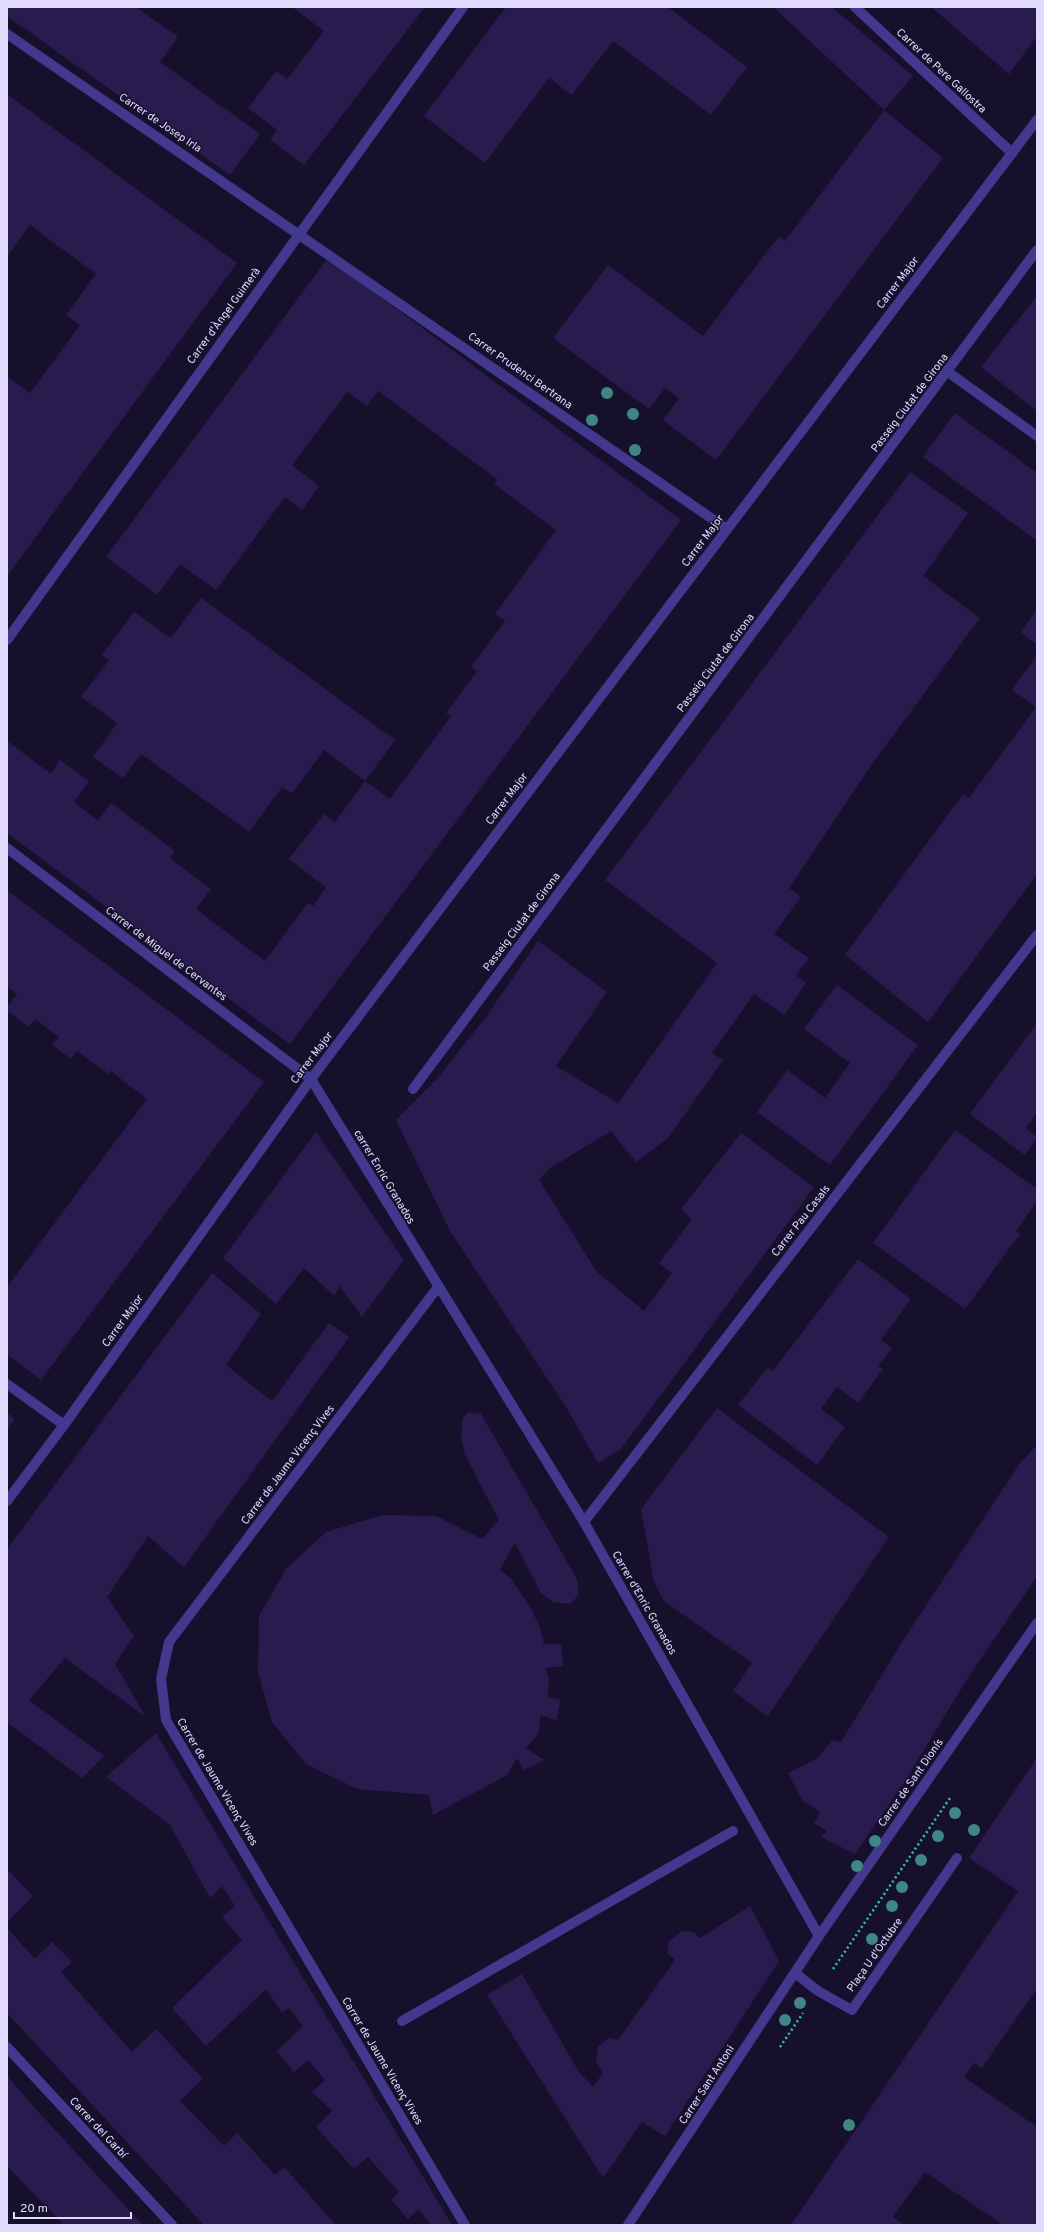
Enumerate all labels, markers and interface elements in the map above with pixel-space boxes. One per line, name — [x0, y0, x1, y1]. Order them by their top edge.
street label: Carrer de Pere Gallostra — [893, 26, 989, 117]
street label: Carrer de Josep Irla — [116, 90, 204, 156]
street label: Carrer Major — [874, 253, 923, 312]
street label: Carrer d'Àngel Guimerà — [183, 264, 264, 367]
street label: Carrer Prudenci Bertrana — [465, 330, 575, 413]
street label: Passeig Ciutat de Girona — [868, 351, 952, 455]
street label: Carrer Major — [679, 511, 728, 570]
street label: Passeig Ciutat de Girona — [674, 611, 758, 715]
street label: Carrer Major — [483, 769, 532, 828]
street label: Passeig Ciutat de Girona — [480, 870, 564, 974]
street label: Carrer de Miguel de Cervantes — [102, 904, 230, 1004]
street label: Carrer Major — [288, 1028, 337, 1087]
street label: carrer Enric Granados — [350, 1127, 418, 1227]
street label: Carrer Pau Casals — [769, 1182, 833, 1260]
street label: Carrer Major — [99, 1291, 147, 1350]
street label: Carrer de Jaume Vicenç Vives — [238, 1402, 338, 1528]
street label: Carrer d'Enric Granados — [608, 1548, 680, 1658]
street label: Carrer de Jaume Vicenç Vives — [173, 1716, 261, 1848]
street label: Carrer de Sant Dionís — [875, 1736, 947, 1830]
street label: Plaça U d'Octubre — [844, 1915, 906, 1995]
street label: Carrer de Jaume Vicenç Vives — [338, 1995, 426, 2127]
street label: Carrer Sant Antoni — [676, 2043, 738, 2127]
street label: Carrer del Garbí — [66, 2095, 131, 2162]
scale bar — [14, 2194, 131, 2220]
text: 20 m — [20, 2201, 48, 2217]

